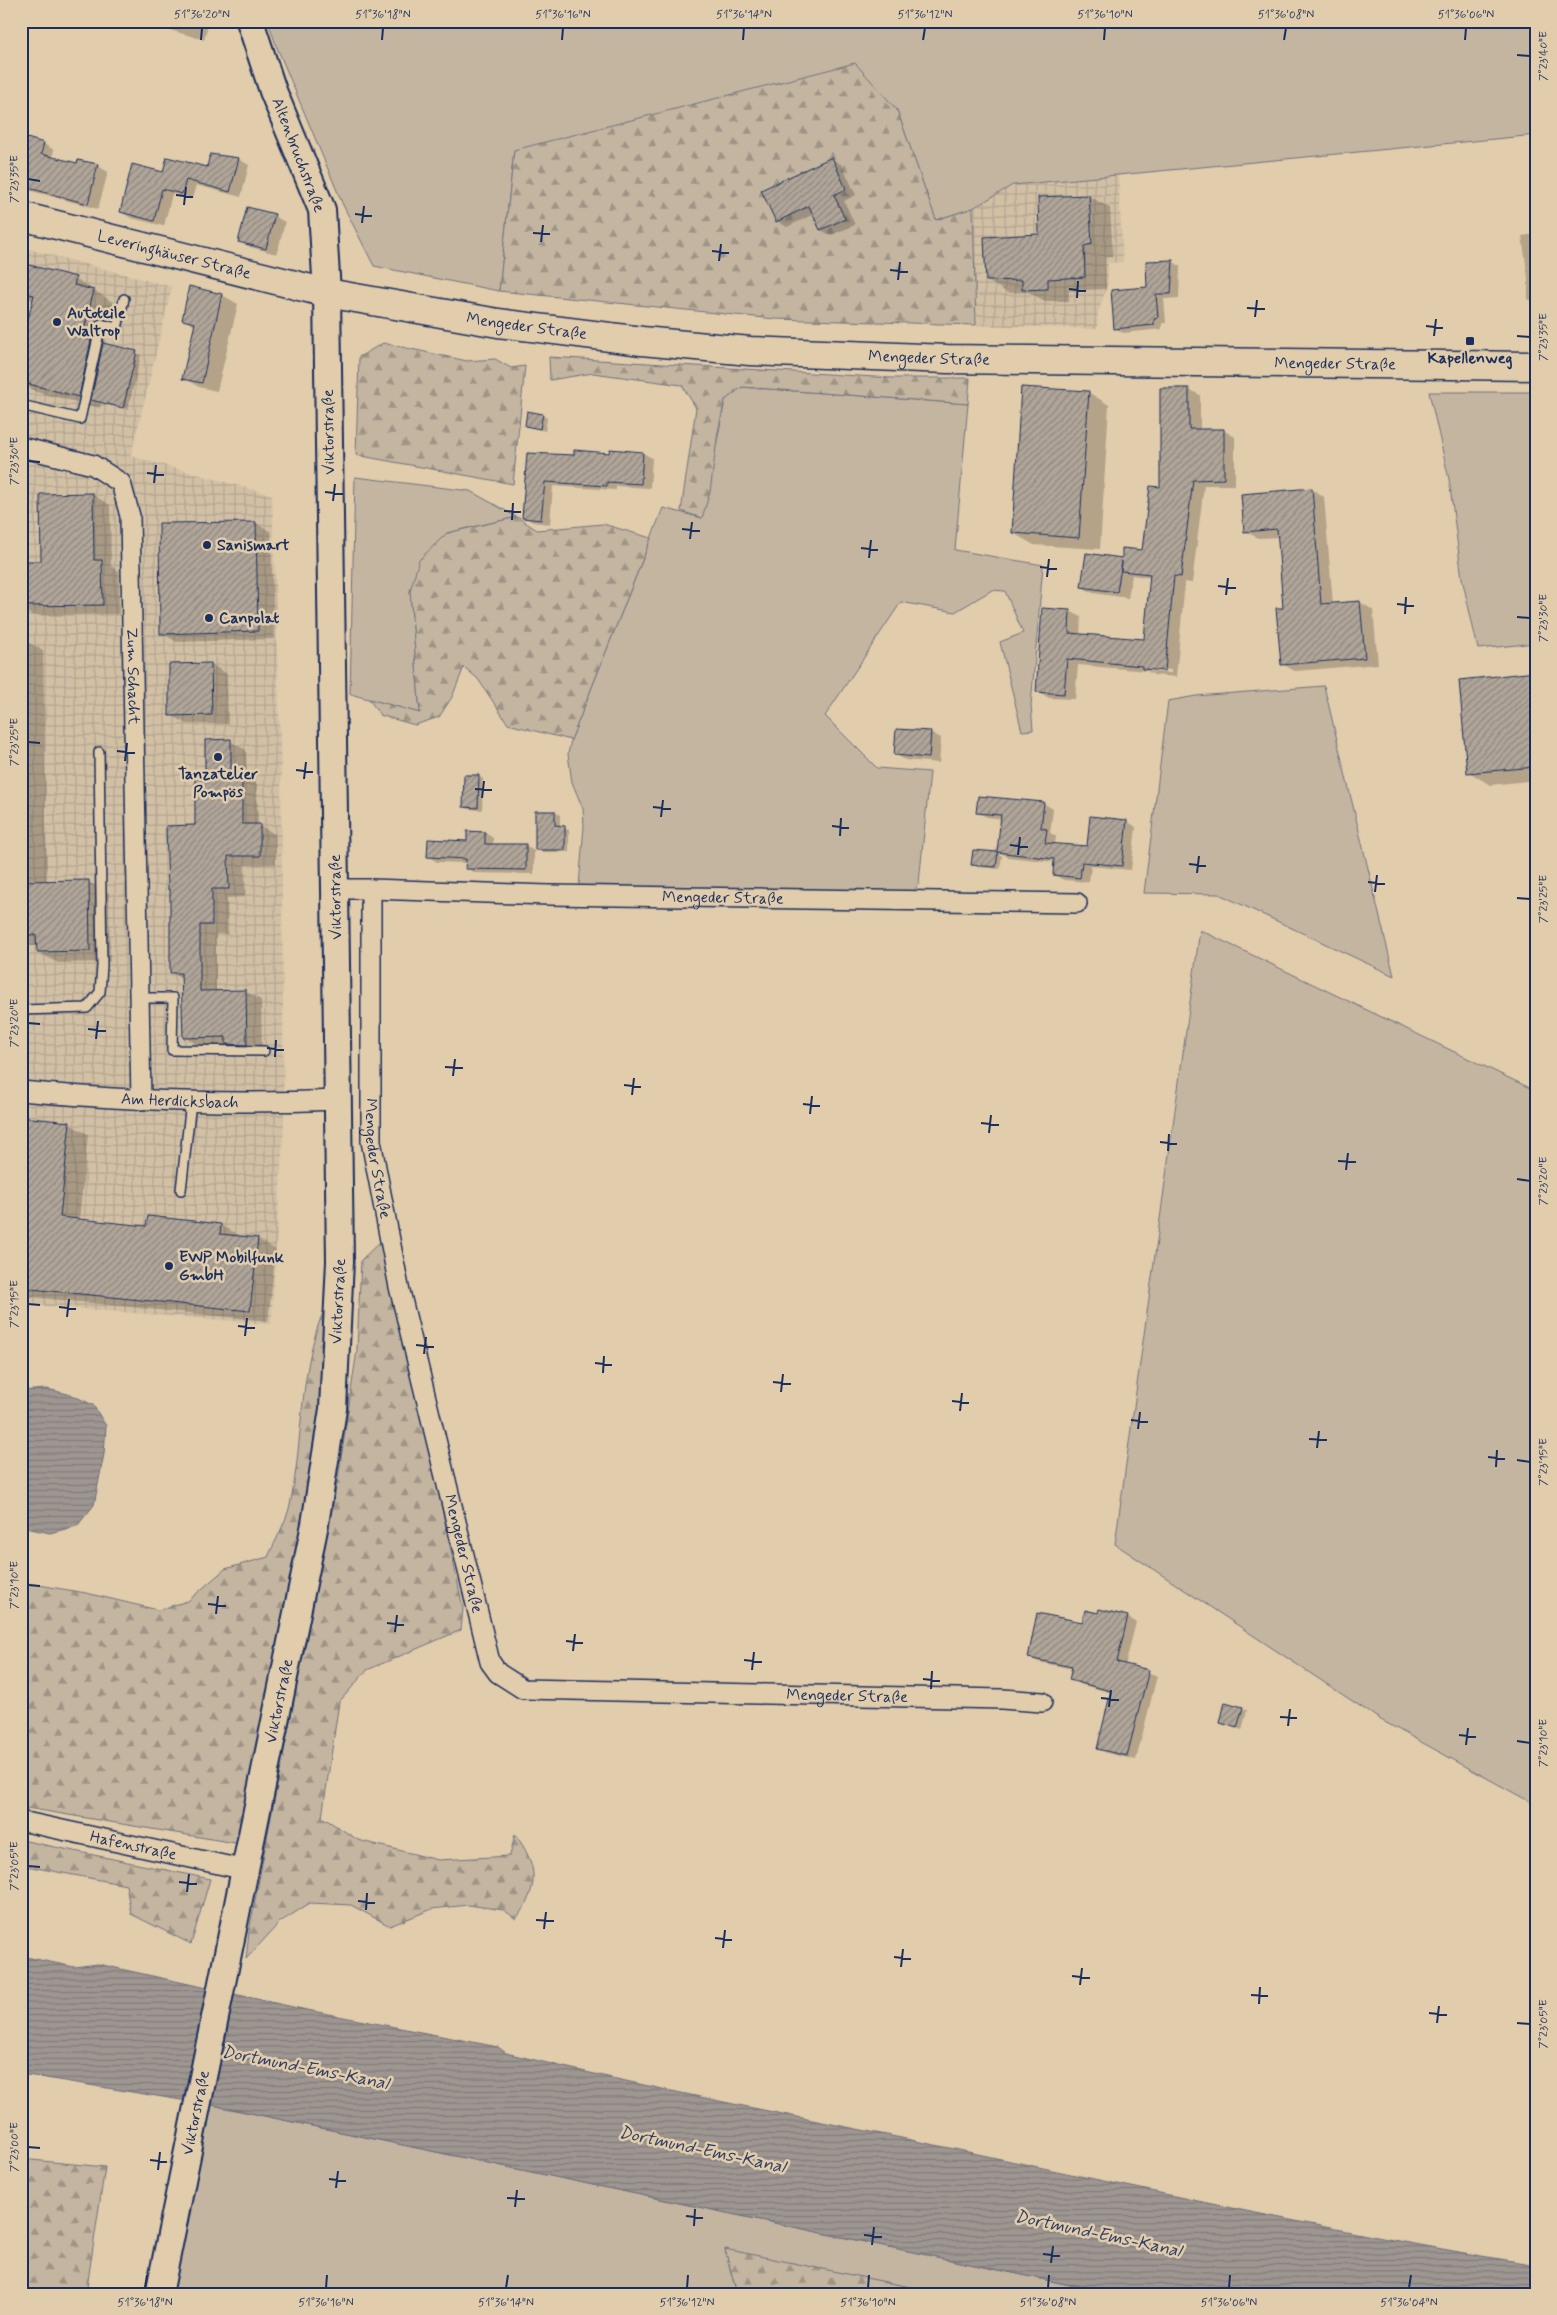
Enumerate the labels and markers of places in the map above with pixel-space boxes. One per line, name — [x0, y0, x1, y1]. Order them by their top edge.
place label: Autoteile Waltrop — [66, 303, 126, 342]
marker: Autoteile Waltrop — [51, 316, 63, 328]
marker: Kapellenweg — [1464, 335, 1476, 347]
place label: Kapellenweg — [1428, 348, 1512, 370]
place label: Sanismart — [217, 535, 290, 556]
marker: Sanismart — [201, 539, 213, 551]
place label: Canpolat — [219, 608, 279, 629]
marker: Canpolat — [203, 612, 215, 624]
marker: Tanzatelier Pompös — [212, 751, 224, 763]
place label: Tanzatelier Pompös — [178, 764, 258, 803]
place label: EWP Mobilfunk GmbH — [179, 1247, 285, 1286]
marker: EWP Mobilfunk GmbH — [163, 1260, 175, 1272]

